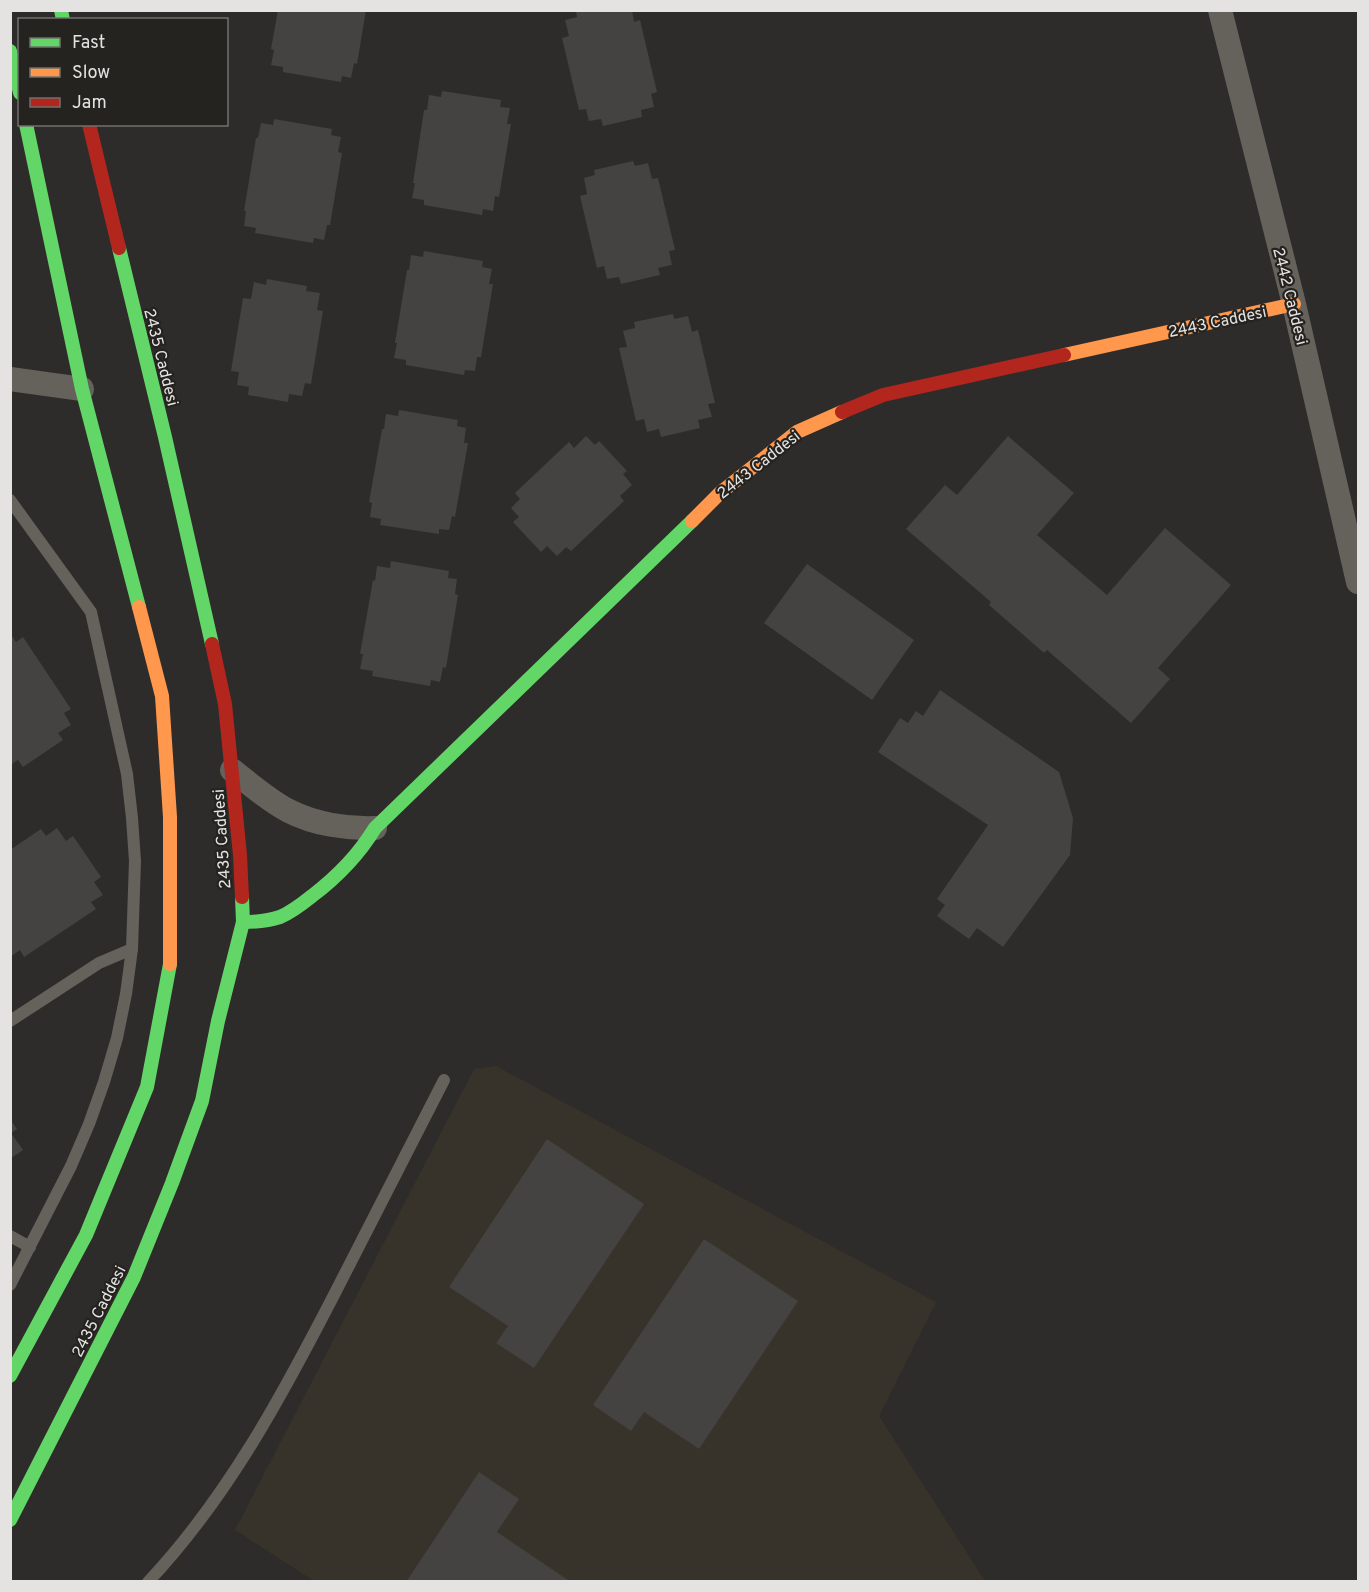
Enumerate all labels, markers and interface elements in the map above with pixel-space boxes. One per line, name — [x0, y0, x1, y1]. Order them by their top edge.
legend — [18, 18, 228, 126]
text: Fast — [72, 32, 105, 55]
text: Slow — [72, 62, 110, 85]
text: Jam — [72, 92, 107, 115]
street label: 2442 Caddesi — [1267, 246, 1311, 347]
street label: 2443 Caddesi — [1166, 303, 1268, 343]
street label: 2435 Caddesi — [138, 307, 182, 408]
street label: 2443 Caddesi — [714, 427, 805, 504]
street label: 2435 Caddesi — [210, 788, 236, 889]
street label: 2435 Caddesi — [68, 1263, 131, 1361]

